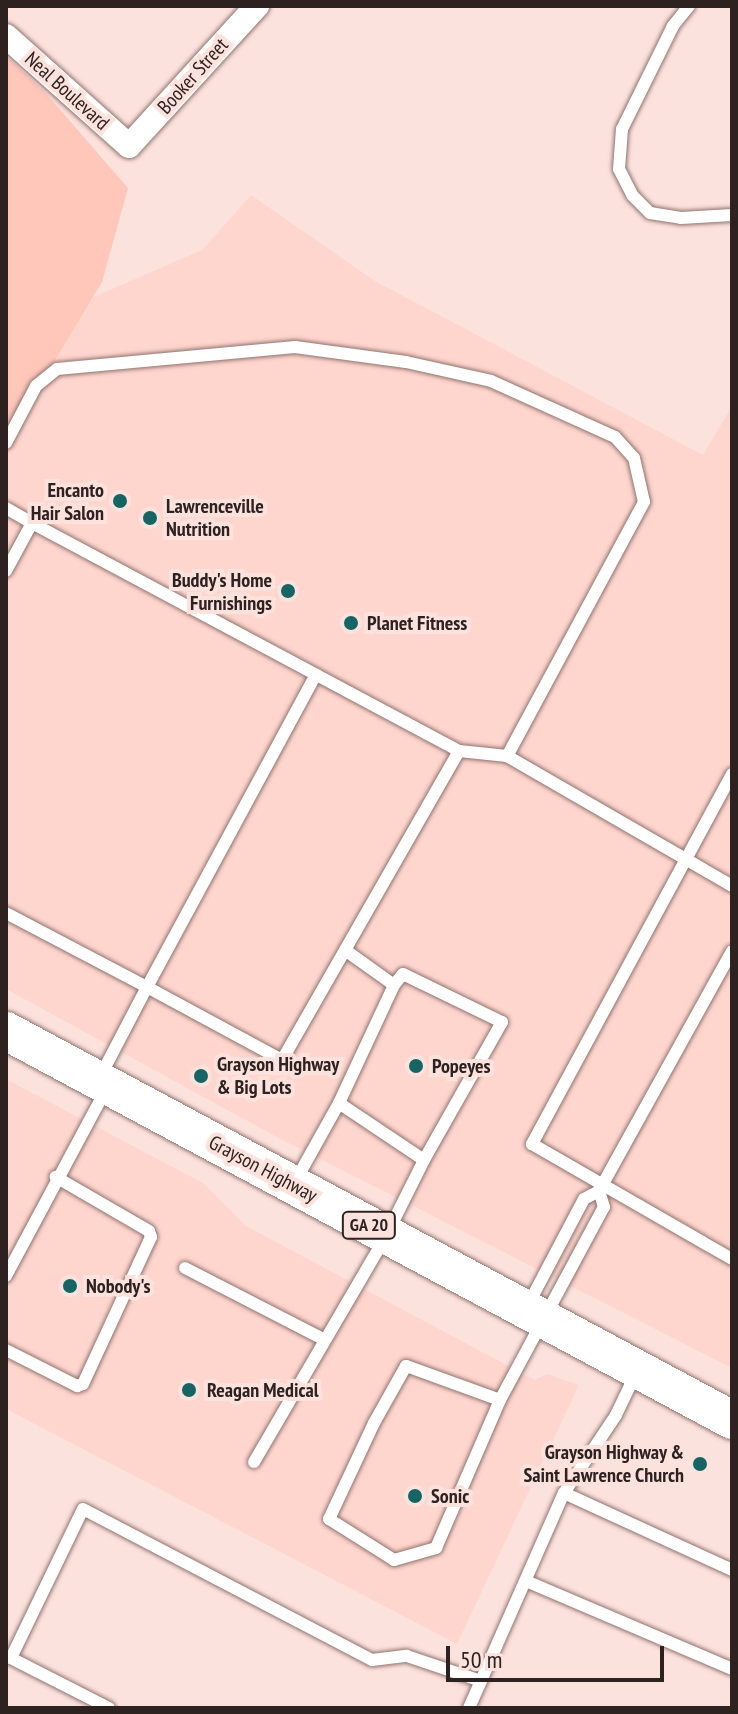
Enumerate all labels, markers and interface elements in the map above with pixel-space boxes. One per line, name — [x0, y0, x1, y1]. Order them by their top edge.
street label: Booker Street — [153, 33, 233, 119]
street label: Neal Boulevard — [20, 47, 114, 135]
place label: Encanto Hair Salon — [31, 478, 104, 525]
marker: Encanto Hair Salon — [111, 492, 129, 510]
place label: Lawrenceville Nutrition — [166, 494, 264, 541]
marker: Lawrenceville Nutrition — [141, 509, 159, 527]
place label: Buddy's Home Furnishings — [172, 568, 272, 615]
marker: Buddy's Home Furnishings — [279, 582, 297, 600]
place label: Planet Fitness — [367, 611, 467, 635]
marker: Planet Fitness — [342, 614, 360, 632]
place label: Grayson Highway & Big Lots — [217, 1052, 339, 1099]
place label: Popeyes — [432, 1054, 491, 1078]
marker: Popeyes — [407, 1057, 425, 1075]
marker: Grayson Highway & Big Lots — [192, 1067, 210, 1085]
street label: Grayson Highway — [205, 1130, 321, 1208]
road number: GA 20 — [341, 1211, 397, 1239]
place label: Nobody's — [86, 1274, 150, 1298]
marker: Nobody's — [61, 1277, 79, 1295]
place label: Reagan Medical — [207, 1378, 319, 1402]
marker: Reagan Medical — [178, 1379, 200, 1401]
place label: Grayson Highway & Saint Lawrence Church — [523, 1440, 684, 1487]
marker: Grayson Highway & Saint Lawrence Church — [691, 1455, 709, 1473]
place label: Sonic — [431, 1484, 469, 1508]
marker: Sonic — [406, 1487, 424, 1505]
scale bar — [450, 1630, 668, 1680]
text: 50 m — [460, 1644, 502, 1675]

